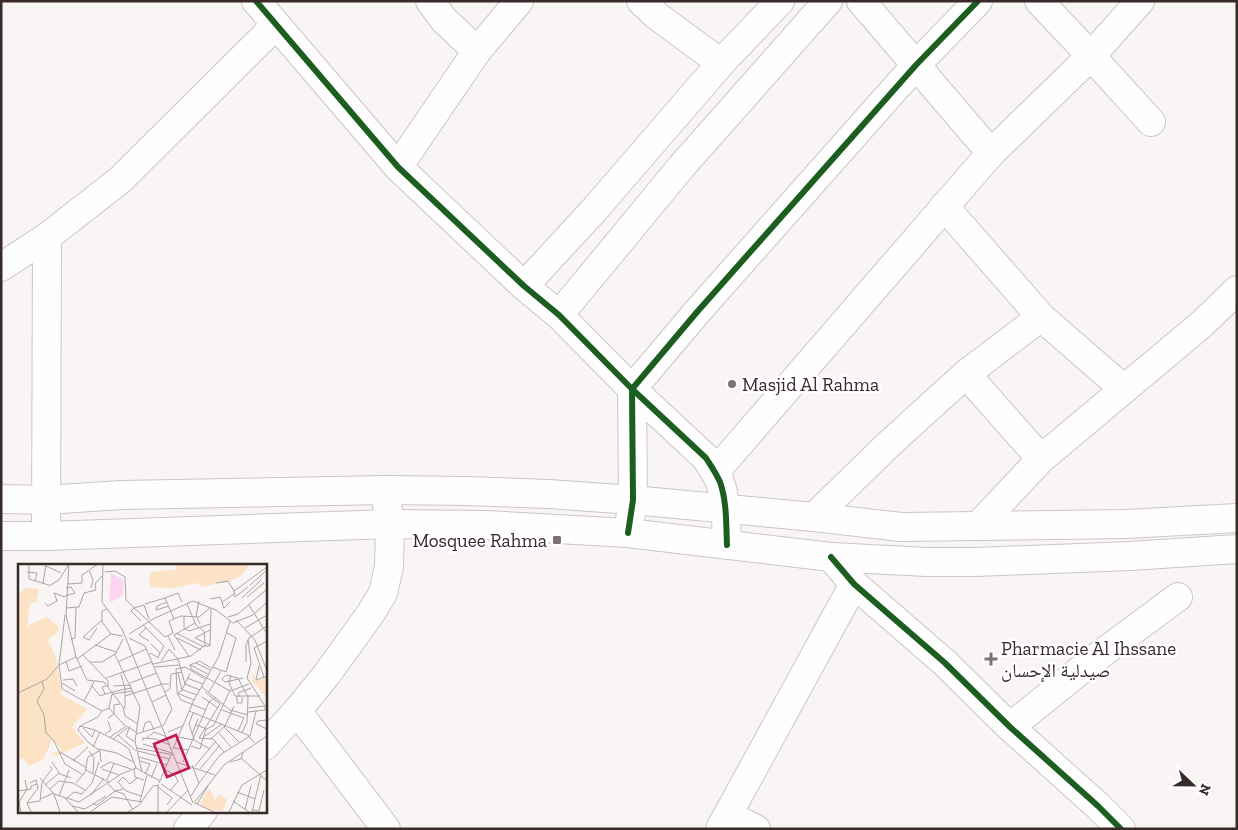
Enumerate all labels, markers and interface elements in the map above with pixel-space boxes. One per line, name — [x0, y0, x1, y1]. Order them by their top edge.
place label: Masjid Al Rahma — [742, 373, 879, 396]
marker: Masjid Al Rahma — [726, 378, 738, 390]
place label: Mosquee Rahma — [413, 529, 547, 552]
marker: Mosquee Rahma — [551, 534, 563, 546]
inset map — [18, 564, 266, 812]
place label: Pharmacie Al Ihssane صيدلية الإحسان — [1001, 637, 1176, 683]
marker: Pharmacie Al Ihssane صيدلية الإحسان — [985, 653, 997, 665]
north arrow — [1168, 760, 1218, 810]
text: N — [1195, 782, 1214, 798]

